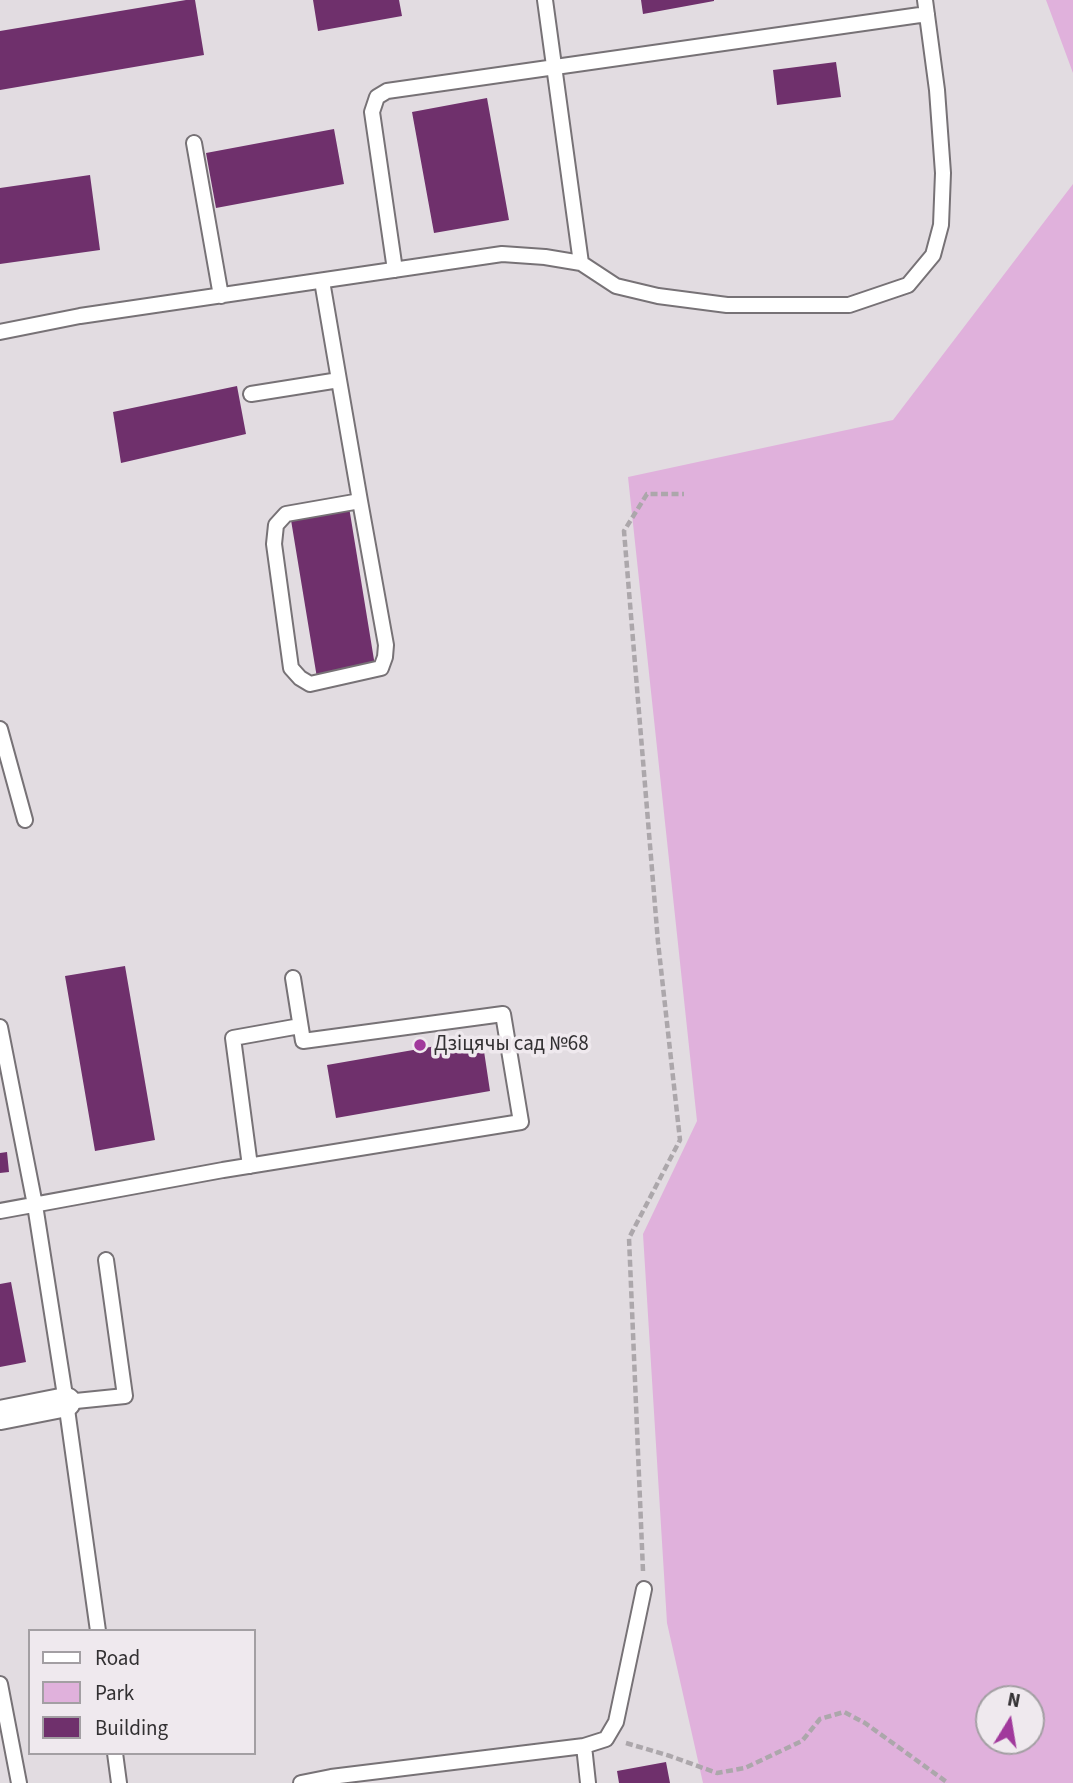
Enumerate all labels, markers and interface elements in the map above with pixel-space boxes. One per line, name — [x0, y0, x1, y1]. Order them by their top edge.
place label: Дзіцячы сад №68 — [434, 1032, 589, 1058]
marker: Дзіцячы сад №68 — [412, 1037, 428, 1053]
legend — [28, 1629, 256, 1755]
text: Road — [95, 1643, 140, 1673]
text: Park — [95, 1678, 134, 1708]
north arrow — [975, 1685, 1045, 1755]
text: N — [1005, 1686, 1022, 1715]
text: Building — [95, 1713, 168, 1743]

